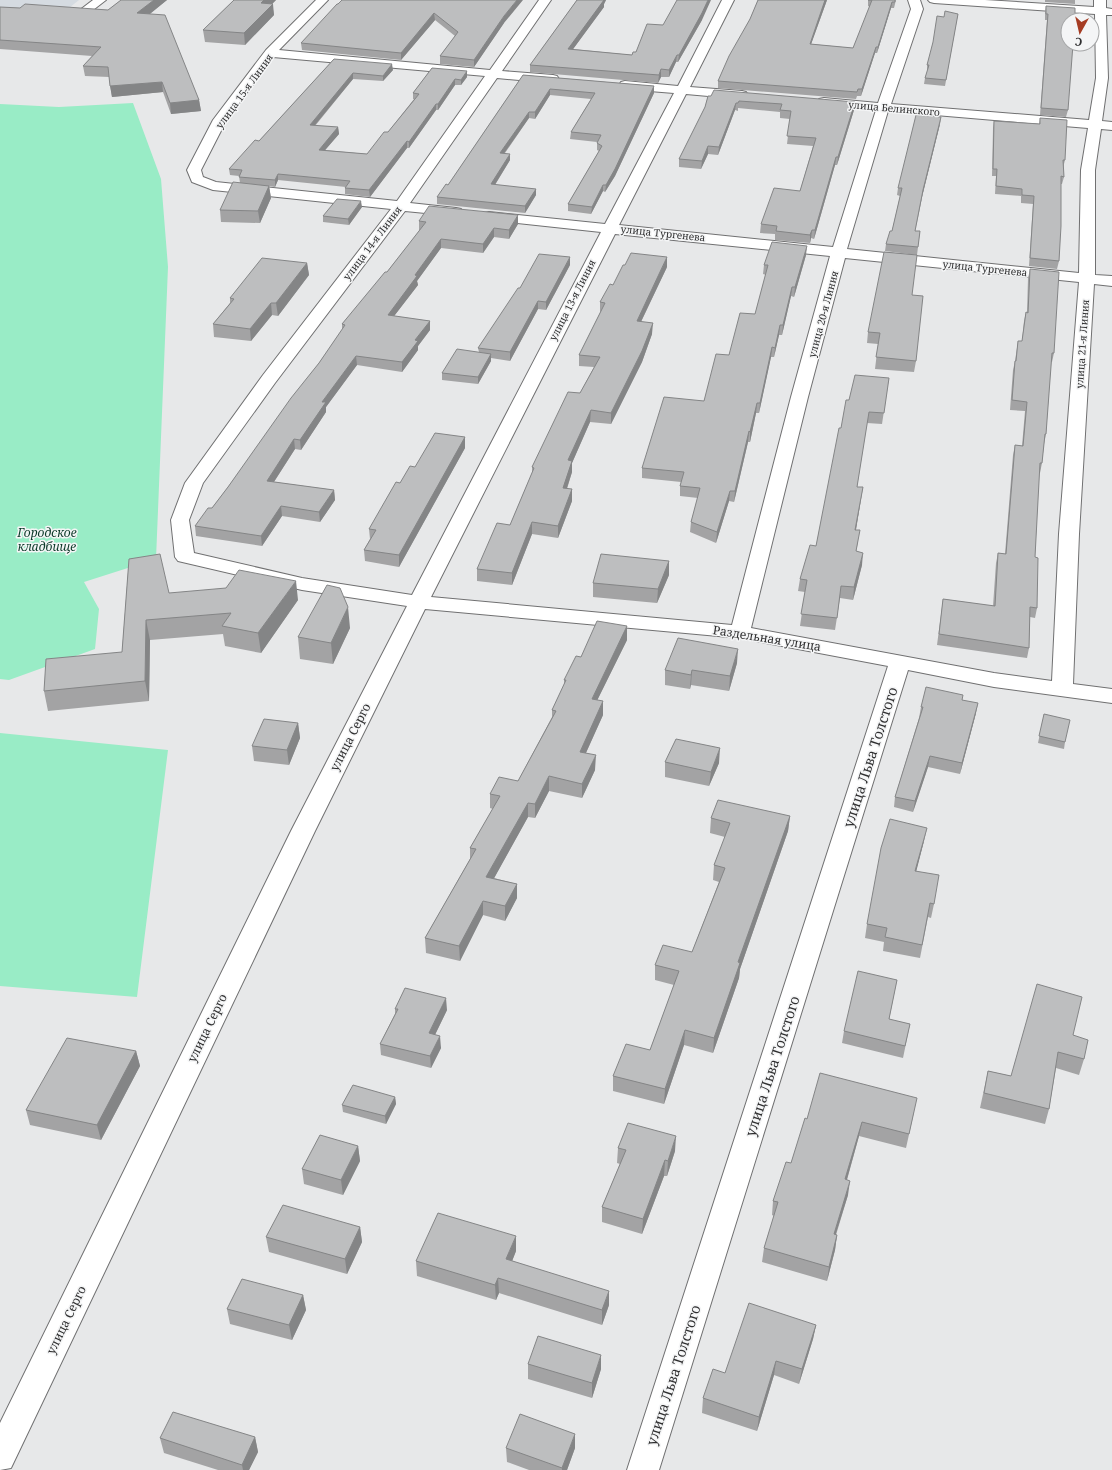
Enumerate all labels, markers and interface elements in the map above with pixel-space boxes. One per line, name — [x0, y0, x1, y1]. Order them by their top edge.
north arrow — [1060, 12, 1100, 52]
text: С — [1074, 34, 1083, 50]
street label: улица 15-я Линия — [212, 51, 276, 131]
street label: улица Белинского — [848, 97, 941, 119]
street label: улица 14-я Линия — [340, 203, 405, 283]
street label: улица Тургенева — [620, 222, 706, 244]
street label: улица 13-я Линия — [545, 257, 599, 343]
street label: улица Тургенева — [942, 257, 1028, 279]
street label: улица 20-я Линия — [805, 269, 841, 359]
street label: улица 21-я Линия — [1072, 299, 1092, 389]
park label: Городское кладбище — [16, 524, 77, 555]
street label: Раздельная улица — [712, 621, 822, 655]
street label: улица Льва Толстого — [838, 684, 902, 830]
street label: улица Серго — [326, 700, 374, 774]
street label: улица Серго — [183, 991, 231, 1065]
street label: улица Льва Толстого — [740, 993, 804, 1139]
street label: улица Серго — [42, 1283, 90, 1357]
street label: улица Льва Толстого — [641, 1302, 705, 1448]

